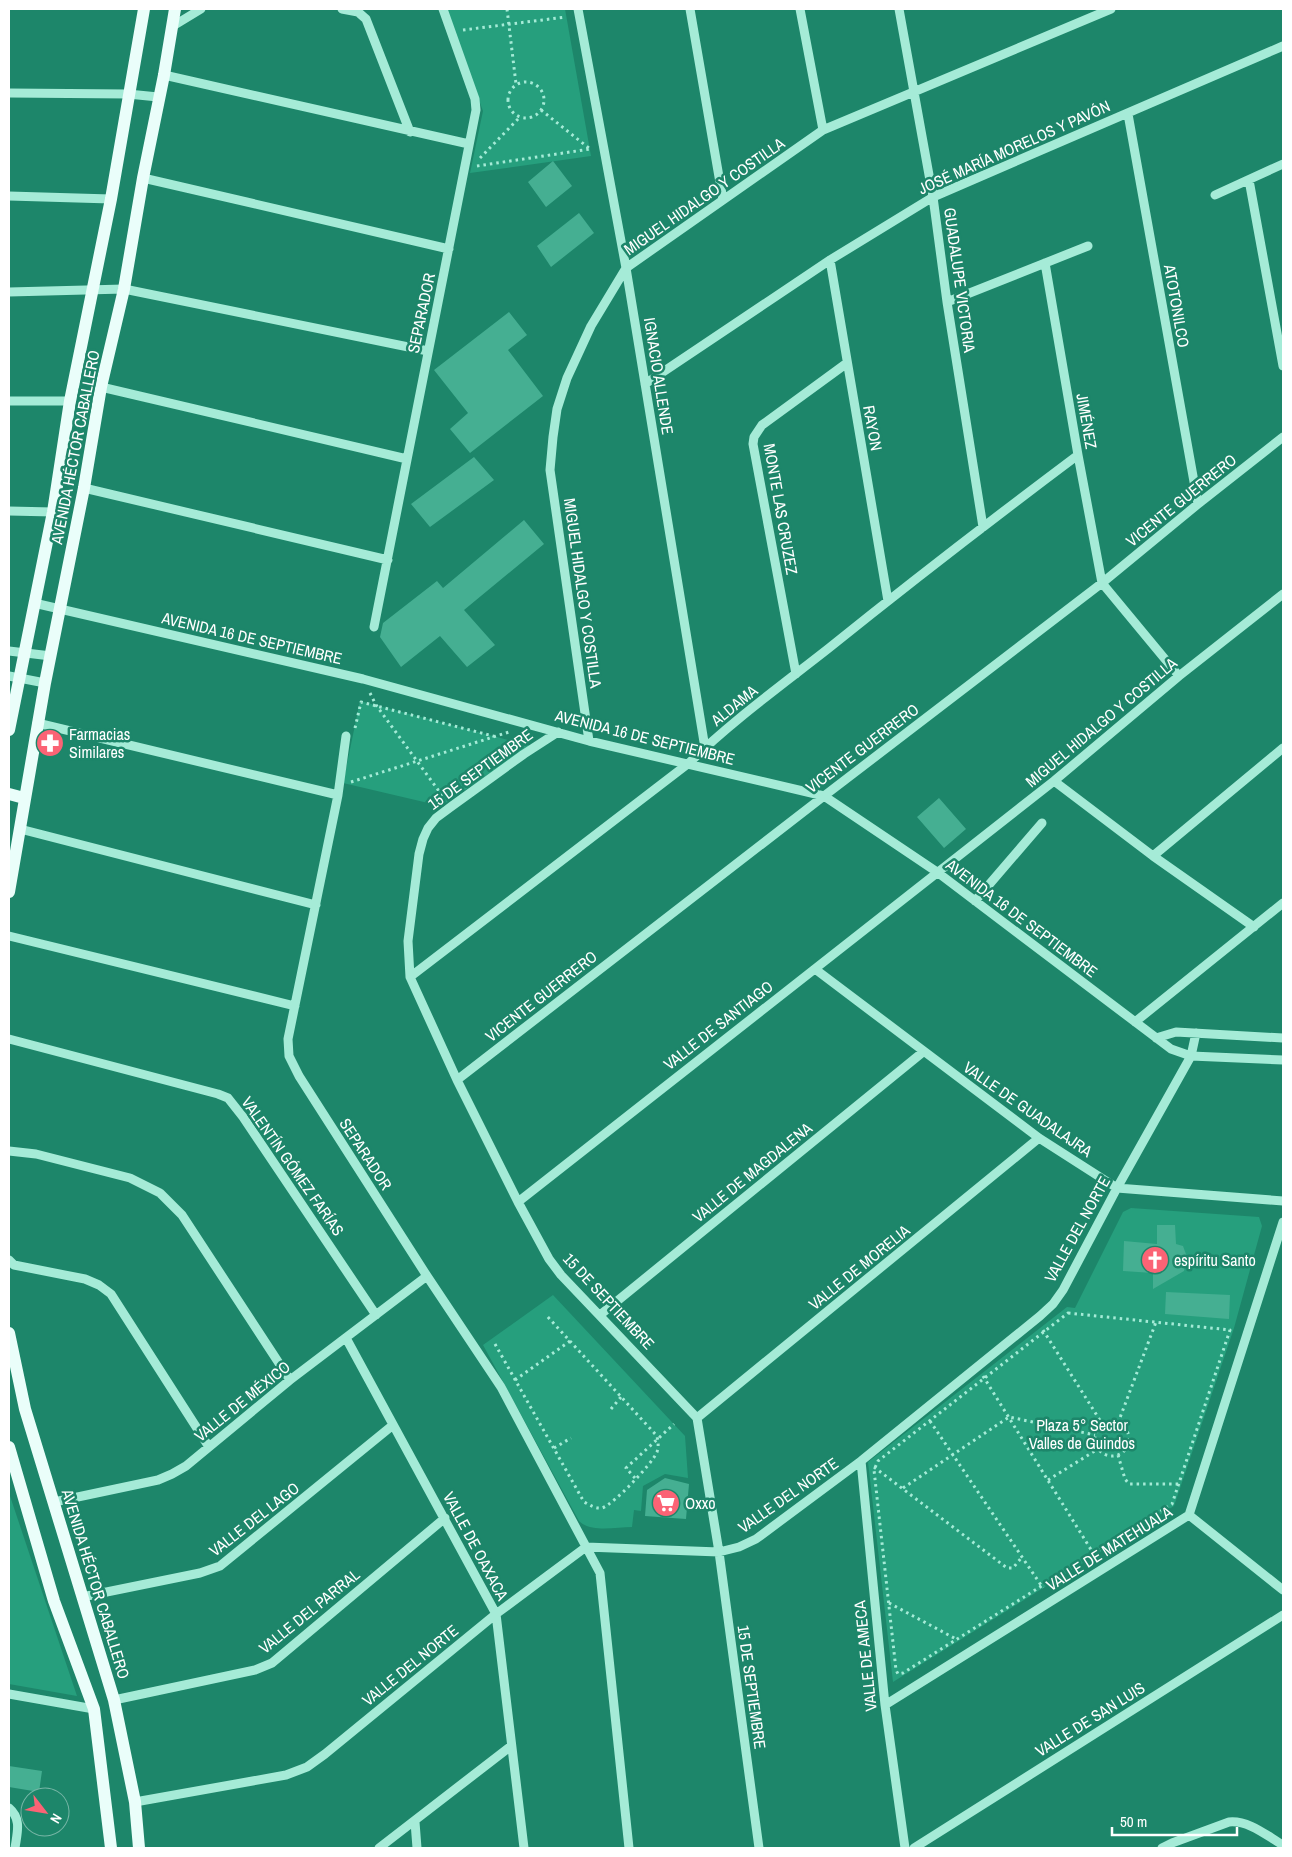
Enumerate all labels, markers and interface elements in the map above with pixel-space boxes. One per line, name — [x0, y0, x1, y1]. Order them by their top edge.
street label: JOSÉ MARÍA MORELOS Y PAVÓN — [915, 95, 1113, 199]
street label: MIGUEL HIDALGO Y COSTILLA — [619, 132, 789, 260]
street label: GUADALUPE VICTORIA — [939, 206, 981, 354]
street label: ATOTONILCO — [1159, 262, 1195, 349]
street label: SEPARADOR — [402, 270, 440, 355]
street label: IGNACIO ALLENDE — [639, 316, 679, 436]
street label: AVENIDA HÉCTOR CABALLERO — [45, 348, 105, 547]
street label: JIMÉNEZ — [1071, 391, 1103, 451]
street label: RAYON — [858, 404, 888, 452]
street label: MONTE LAS CRUZEZ — [759, 442, 803, 576]
street label: VICENTE GUERRERO — [1121, 449, 1241, 551]
street label: MIGUEL HIDALGO Y COSTILLA — [559, 497, 607, 690]
street label: AVENIDA 16 DE SEPTIEMBRE — [159, 606, 344, 669]
street label: MIGUEL HIDALGO Y COSTILLA — [1021, 652, 1182, 792]
street label: ALDAMA — [705, 679, 762, 731]
street label: VICENTE GUERRERO — [801, 698, 923, 798]
street label: AVENIDA 16 DE SEPTIEMBRE — [552, 704, 737, 770]
place label: Farmacias Similares — [69, 723, 130, 763]
street label: 15 DE SEPTIEMBRE — [423, 723, 537, 815]
pharmacy icon: Farmacias Similares — [35, 728, 65, 758]
street label: AVENIDA 16 DE SEPTIEMBRE — [941, 853, 1102, 982]
street label: VICENTE GUERRERO — [481, 945, 601, 1047]
street label: VALLE DE SANTIAGO — [659, 975, 777, 1075]
street label: VALLE DE GUADALAJRA — [959, 1056, 1097, 1162]
street label: VALENTÍN GÓMEZ FARÍAS — [237, 1092, 350, 1240]
street label: SEPARADOR — [335, 1114, 398, 1195]
street label: VALLE DE MAGDALENA — [688, 1117, 817, 1227]
street label: VALLE DEL NORTE — [1039, 1172, 1115, 1286]
street label: VALLE DE MORELIA — [804, 1219, 914, 1315]
church icon: espíritu Santo — [1140, 1245, 1170, 1275]
street label: 15 DE SEPTIEMBRE — [558, 1248, 660, 1354]
place label: espíritu Santo — [1174, 1249, 1256, 1271]
street label: VALLE DE MÉXICO — [190, 1356, 294, 1446]
park label: Plaza 5° Sector Valles de Guindos — [1029, 1414, 1135, 1454]
street label: VALLE DEL NORTE — [733, 1452, 843, 1538]
street label: VALLE DEL LAGO — [204, 1477, 304, 1561]
street label: AVENIDA HÉCTOR CABALLERO — [56, 1486, 135, 1681]
street label: VALLE DE OAXACA — [438, 1488, 514, 1604]
supermarket icon: Oxxo — [651, 1488, 681, 1518]
place label: Oxxo — [685, 1492, 716, 1514]
street label: VALLE DE MATEHUALA — [1042, 1500, 1176, 1596]
street label: VALLE DEL PARRAL — [254, 1563, 365, 1658]
street label: VALLE DE AMECA — [848, 1599, 882, 1713]
street label: VALLE DEL NORTE — [357, 1619, 463, 1711]
street label: 15 DE SEPTIEMBRE — [732, 1624, 772, 1750]
street label: VALLE DE SAN LUIS — [1031, 1676, 1149, 1762]
north arrow — [20, 1787, 70, 1837]
scale bar — [1112, 1804, 1237, 1836]
text: N — [46, 1811, 66, 1827]
text: 50 m — [1120, 1811, 1147, 1832]

